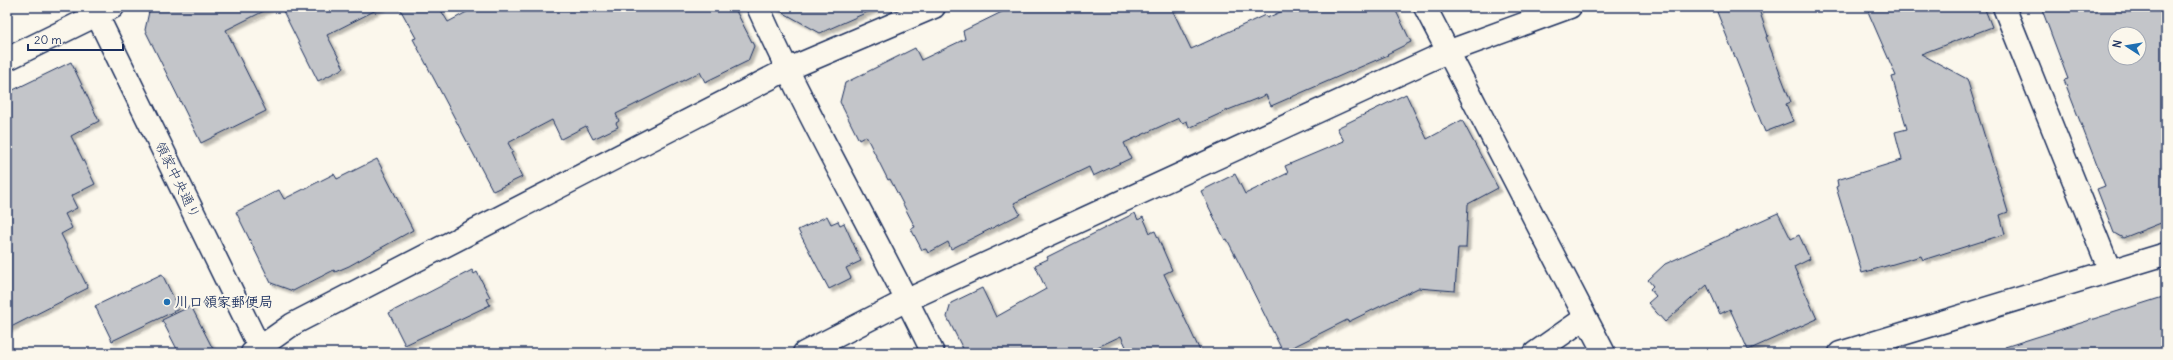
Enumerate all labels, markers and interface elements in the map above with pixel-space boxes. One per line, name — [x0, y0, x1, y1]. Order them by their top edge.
scale bar — [28, 26, 123, 52]
north arrow — [2107, 26, 2147, 66]
text: 20 m — [34, 32, 62, 47]
text: N — [2110, 39, 2125, 49]
street label: 領家中央通り — [151, 138, 205, 222]
place label: 川口領家郵便局 — [175, 293, 273, 311]
marker: 川口領家郵便局 — [162, 297, 172, 307]

